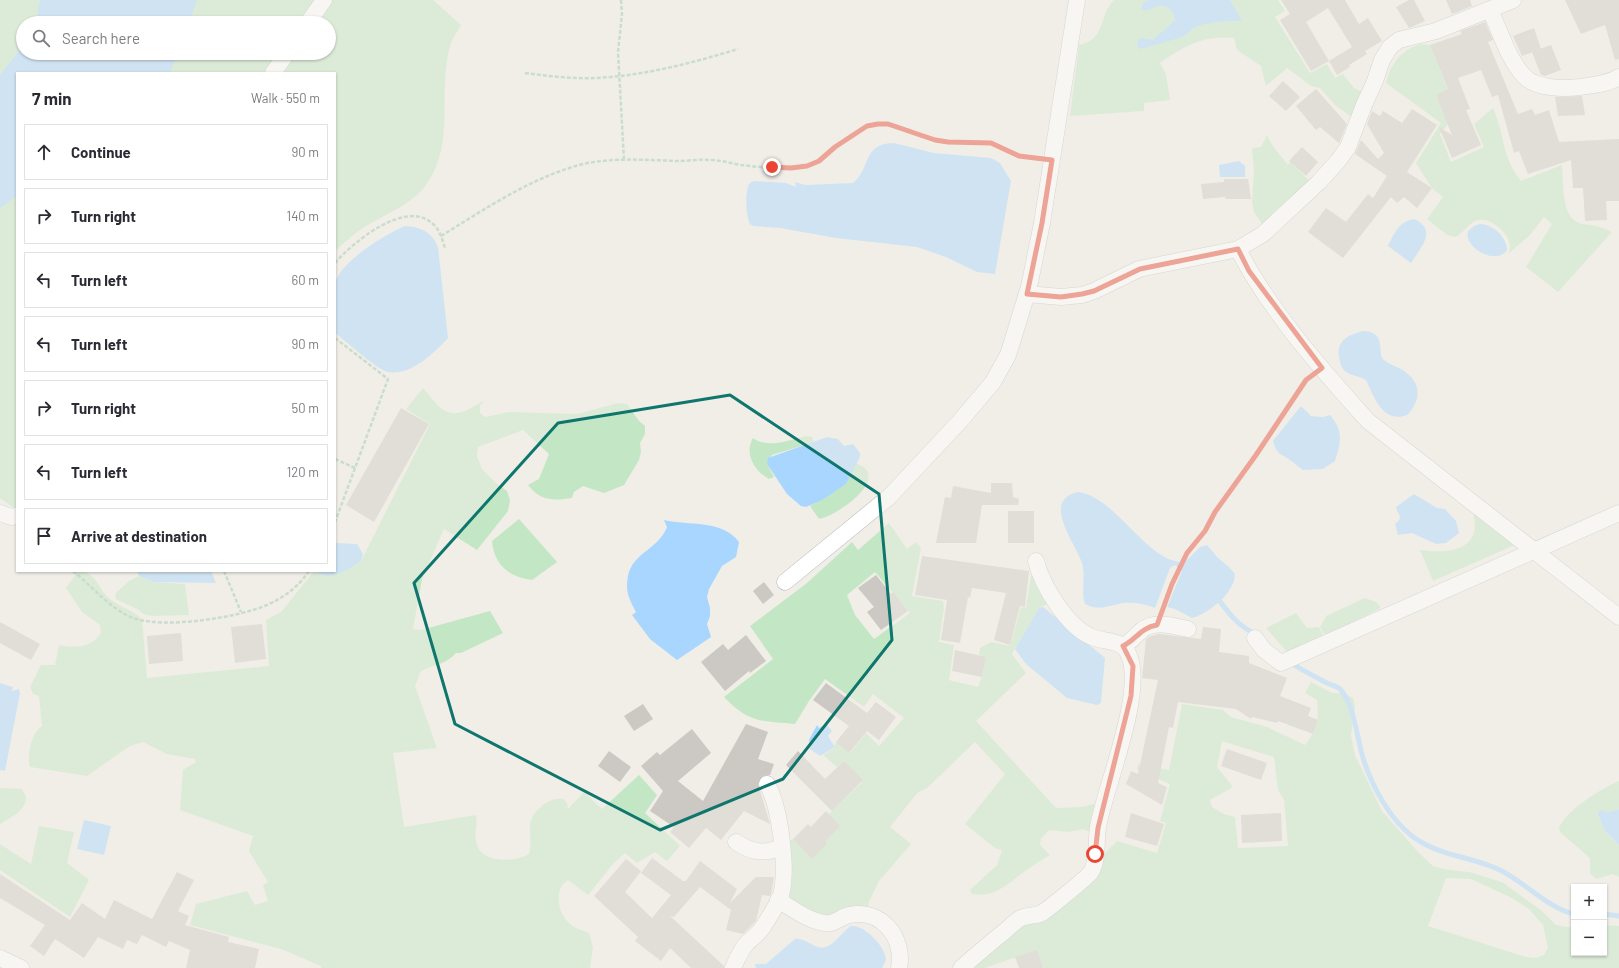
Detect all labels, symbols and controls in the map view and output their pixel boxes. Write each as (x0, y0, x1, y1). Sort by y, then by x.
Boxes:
search box (16, 16, 336, 60)
icon: search (30, 27, 52, 49)
text: Search here (62, 29, 140, 47)
text: 7 min (32, 88, 72, 108)
text: Walk · 550 m (251, 90, 320, 106)
icon: ahead (33, 141, 55, 163)
text: Continue (71, 143, 131, 161)
text: 90 m (292, 144, 319, 160)
route end (763, 158, 781, 176)
icon: right (33, 205, 55, 227)
text: Turn right (71, 207, 136, 225)
text: 140 m (287, 208, 319, 224)
icon: left (33, 269, 55, 291)
text: Turn left (71, 271, 127, 289)
text: 60 m (292, 272, 319, 288)
icon: left (33, 333, 55, 355)
text: Turn left (71, 335, 127, 353)
text: 90 m (292, 336, 319, 352)
icon: right (33, 397, 55, 419)
text: Turn right (71, 399, 136, 417)
text: 50 m (292, 400, 319, 416)
icon: left (33, 461, 55, 483)
text: Turn left (71, 463, 127, 481)
text: 120 m (287, 464, 319, 480)
icon: arrive (33, 525, 55, 547)
text: Arrive at destination (71, 527, 207, 545)
route start (1086, 845, 1104, 863)
map controls (1571, 884, 1607, 956)
button: + (1571, 884, 1607, 920)
button: − (1571, 920, 1607, 956)

